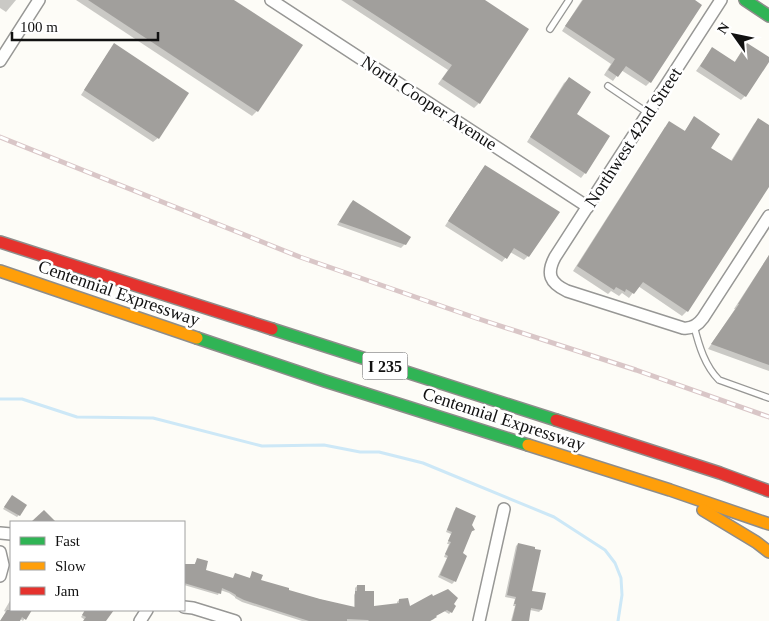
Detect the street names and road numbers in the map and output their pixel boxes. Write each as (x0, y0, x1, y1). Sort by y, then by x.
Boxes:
street label: North Cooper Avenue (357, 52, 501, 154)
street label: Northwest 42nd Street (581, 64, 685, 210)
street label: Centennial Expressway (36, 256, 202, 330)
road number: I 235 (362, 352, 408, 380)
street label: Centennial Expressway (420, 383, 588, 455)

